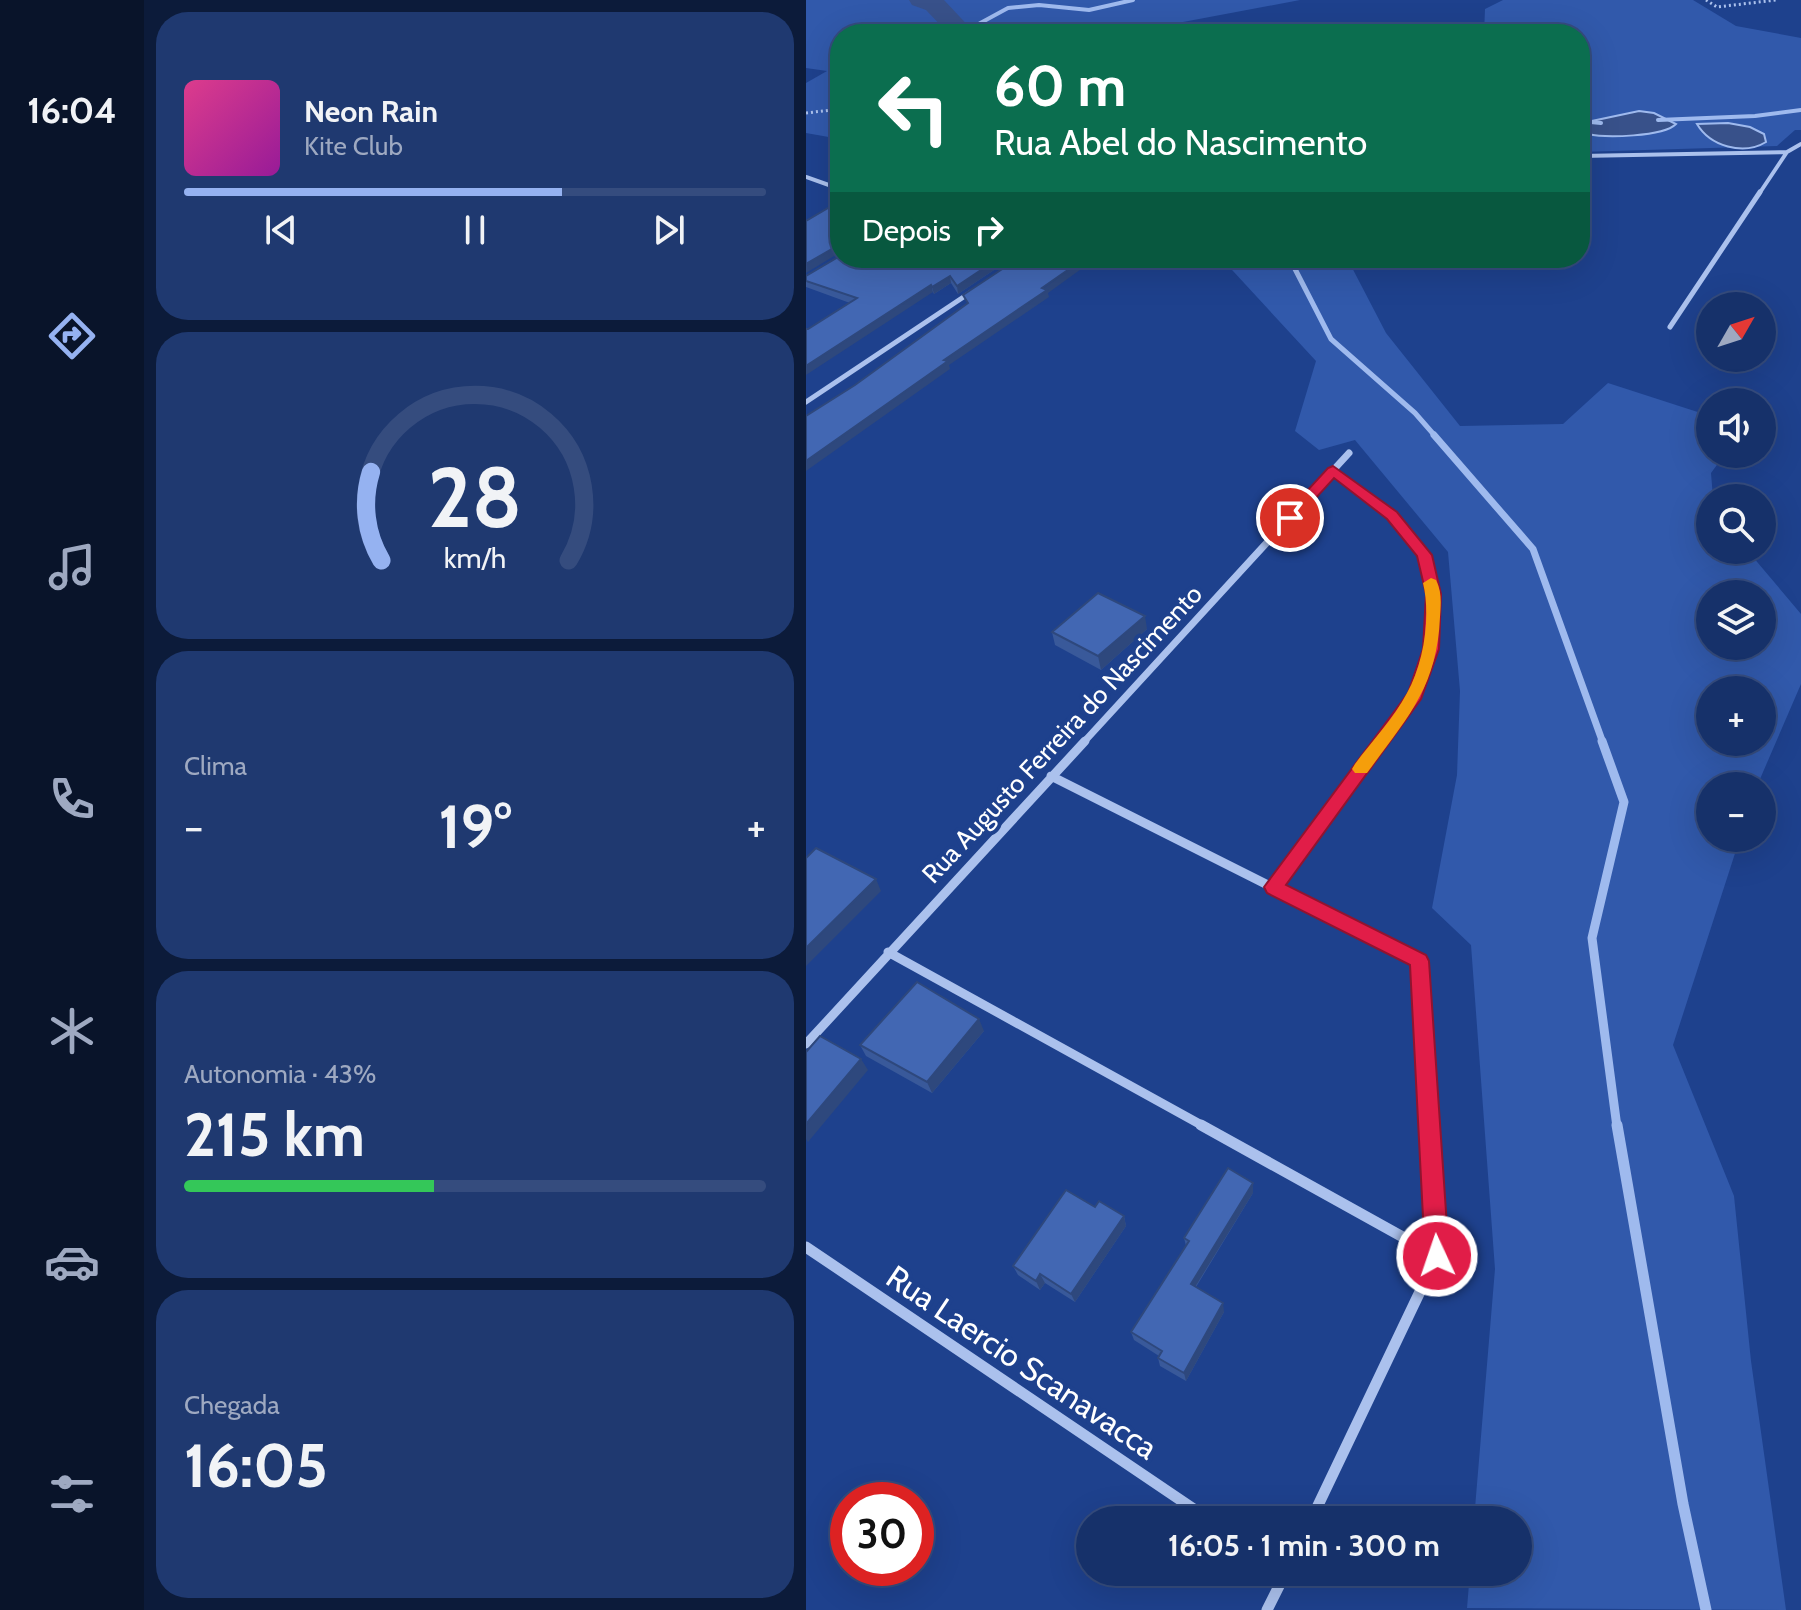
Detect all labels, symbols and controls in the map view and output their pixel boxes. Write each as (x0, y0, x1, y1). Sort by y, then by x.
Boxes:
text: 60 m (994, 52, 1126, 120)
icon: left (862, 56, 966, 160)
text: 16:04 (27, 88, 117, 132)
text: Neon Rain (304, 93, 438, 130)
text: Rua Abel do Nascimento (994, 120, 1367, 164)
text: Kite Club (304, 130, 403, 162)
icon: previous (259, 208, 303, 252)
icon: pause (453, 208, 497, 252)
icon: next (647, 208, 691, 252)
icon: right (967, 208, 1011, 252)
text: Depois (862, 212, 951, 249)
north arrow (1696, 292, 1776, 372)
map controls (1696, 292, 1776, 852)
icon: directions (44, 308, 100, 364)
button: sound (1696, 388, 1776, 468)
text: 28 (428, 447, 522, 548)
pin (1256, 484, 1324, 552)
button: search (1696, 484, 1776, 564)
icon: arrive (1268, 496, 1312, 540)
icon: music (44, 539, 100, 595)
text: km/h (444, 541, 506, 576)
street label: Rua Augusto Ferreira do Nascimento (915, 578, 1209, 890)
button: layers (1696, 580, 1776, 660)
button: + (1696, 676, 1776, 756)
text: Clima (184, 750, 247, 782)
icon: phone (44, 771, 100, 827)
button: − (1696, 772, 1776, 852)
text: 19° (438, 790, 512, 863)
text: − (184, 800, 203, 853)
text: + (747, 800, 766, 853)
icon: climate (44, 1003, 100, 1059)
text: Autonomia · 43% (184, 1058, 376, 1090)
text: 215 km (184, 1098, 365, 1171)
position arrow (1395, 1214, 1479, 1298)
icon: car (44, 1234, 100, 1290)
street label: Rua Laercio Scanavacca (879, 1257, 1165, 1467)
text: Chegada (184, 1389, 280, 1421)
text: 16:05 (184, 1429, 328, 1502)
icon: filters (44, 1466, 100, 1522)
speed limit sign: 30 (830, 1482, 934, 1586)
text: 16:05 · 1 min · 300 m (1168, 1527, 1440, 1564)

